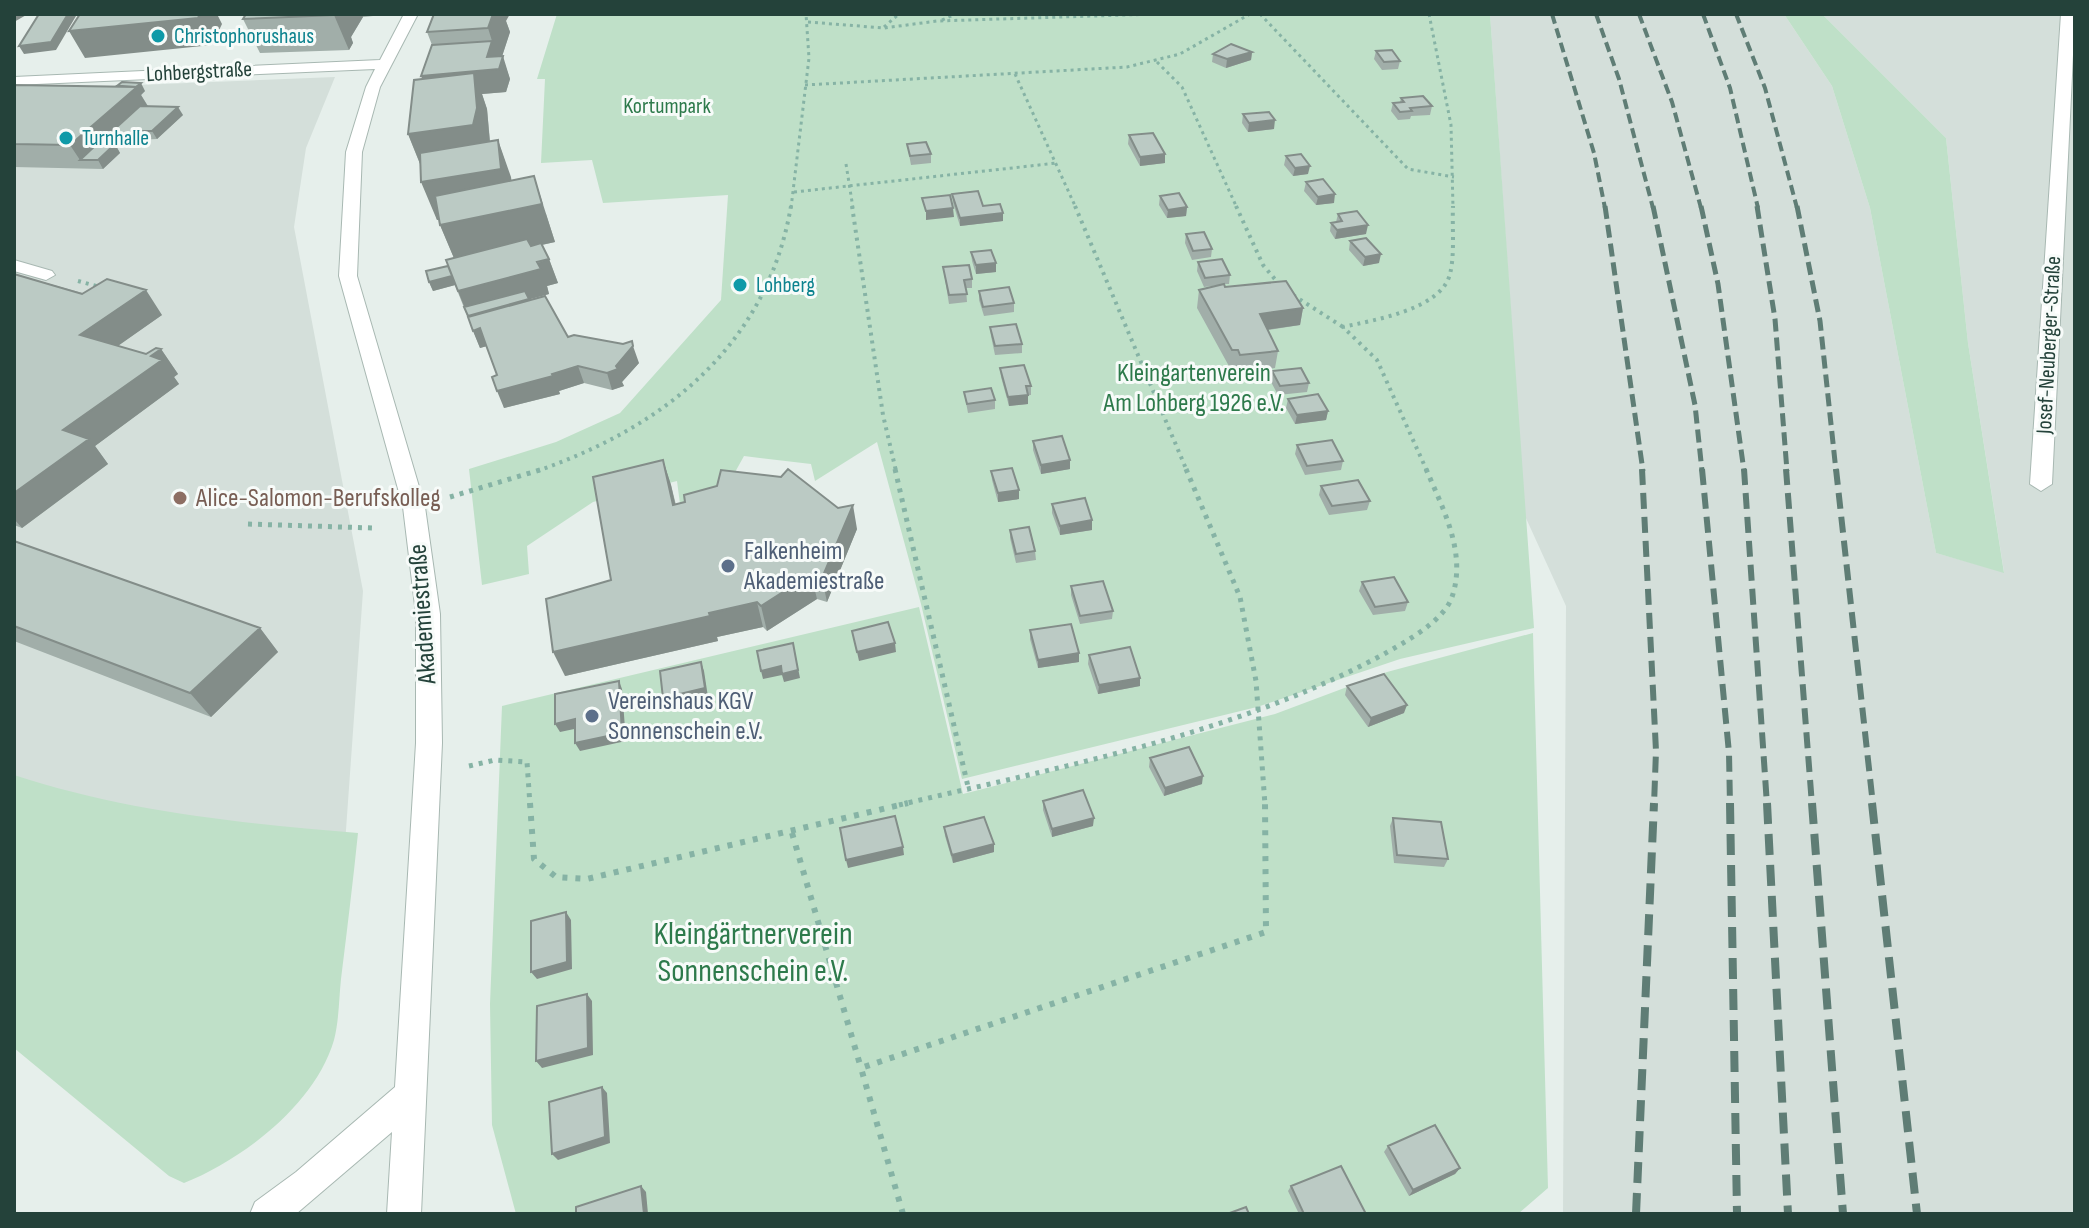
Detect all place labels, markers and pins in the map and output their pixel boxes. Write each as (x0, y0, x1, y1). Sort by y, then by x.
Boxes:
place label: Christophorushaus (174, 23, 314, 50)
marker: Christophorushaus (149, 27, 167, 45)
place label: Turnhalle (82, 125, 149, 152)
marker: Turnhalle (57, 129, 75, 147)
place label: Lohberg (756, 272, 815, 299)
marker: Lohberg (731, 276, 749, 294)
place label: Alice-Salomon-Berufskolleg (195, 483, 441, 514)
marker: Alice-Salomon-Berufskolleg (171, 489, 189, 507)
place label: Falkenheim Akademiestraße (743, 536, 884, 597)
marker: Falkenheim Akademiestraße (719, 557, 737, 575)
place label: Vereinshaus KGV Sonnenschein e.V. (608, 686, 763, 747)
marker: Vereinshaus KGV Sonnenschein e.V. (583, 707, 601, 725)

